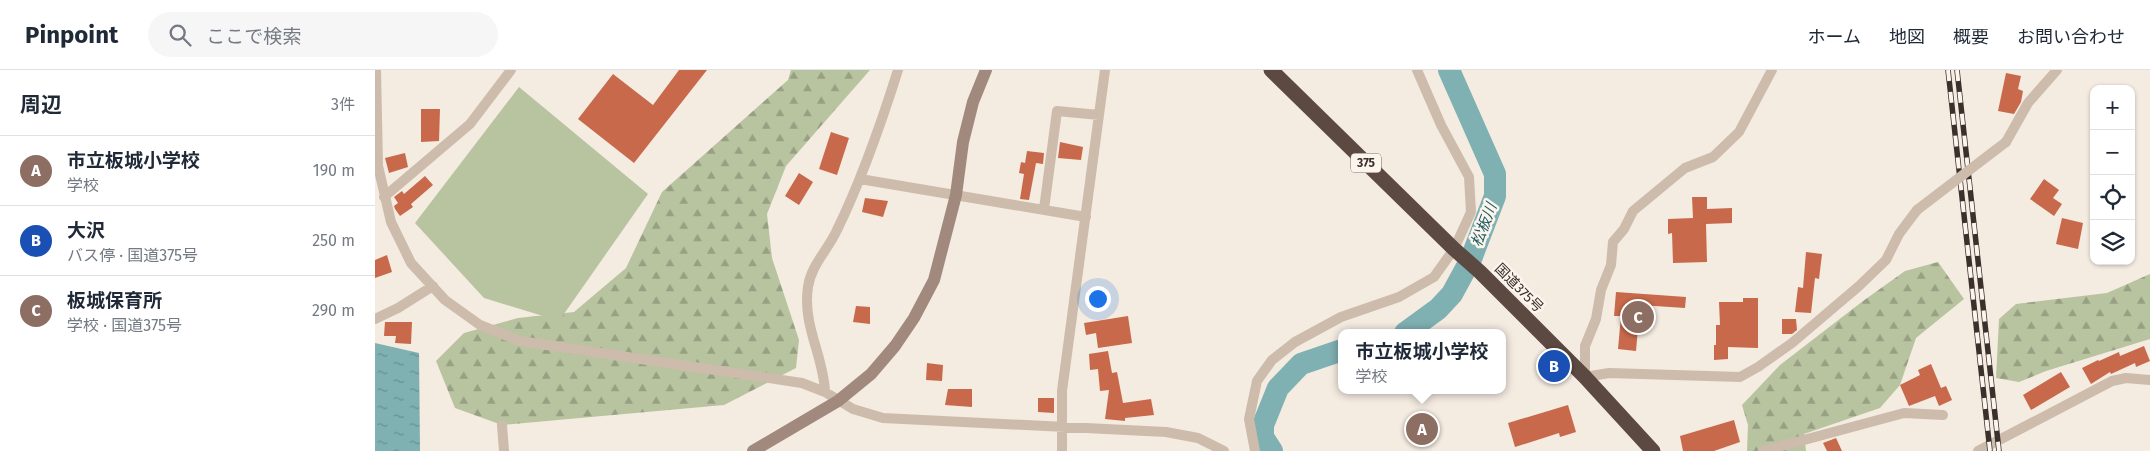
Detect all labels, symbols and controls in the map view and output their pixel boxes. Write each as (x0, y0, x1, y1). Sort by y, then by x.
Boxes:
search box (148, 12, 498, 57)
text: Pinpoint (25, 21, 118, 49)
icon: search (166, 21, 194, 49)
text: ここで検索 (206, 25, 301, 48)
text: ホーム (1808, 26, 1861, 48)
text: 地図 (1889, 26, 1925, 48)
text: 概要 (1953, 26, 1989, 48)
text: お問い合わせ (2017, 26, 2125, 48)
map controls (2090, 85, 2135, 265)
button: + (2090, 85, 2135, 130)
text: 周辺 (20, 92, 62, 118)
text: 3件 (331, 95, 355, 114)
button: − (2090, 130, 2135, 175)
text: 市立板城小学校 (67, 149, 200, 172)
road number: 375 (1351, 154, 1381, 172)
text: A (31, 161, 41, 180)
text: 190 m (313, 161, 355, 180)
button: locate (2090, 175, 2135, 220)
text: 学校 (67, 176, 99, 195)
water label: 松板川 (1468, 199, 1501, 249)
text: 大沢 (67, 219, 105, 242)
button: layers (2090, 220, 2135, 265)
text: B (31, 231, 41, 250)
text: 250 m (312, 231, 355, 250)
text: バス停 · 国道375号 (67, 246, 198, 265)
street label: 国道375号 (1491, 260, 1547, 316)
your location (1085, 286, 1111, 312)
text: 板城保育所 (67, 289, 162, 312)
pin: C (1622, 298, 1654, 336)
text: C (31, 301, 41, 320)
text: 290 m (312, 301, 355, 320)
text: 学校 · 国道375号 (67, 316, 182, 335)
popup (1338, 329, 1506, 394)
text: 市立板城小学校 (1355, 340, 1489, 363)
pin: B (1538, 347, 1570, 385)
text: 学校 (1355, 367, 1388, 386)
pin: A (1406, 410, 1438, 448)

